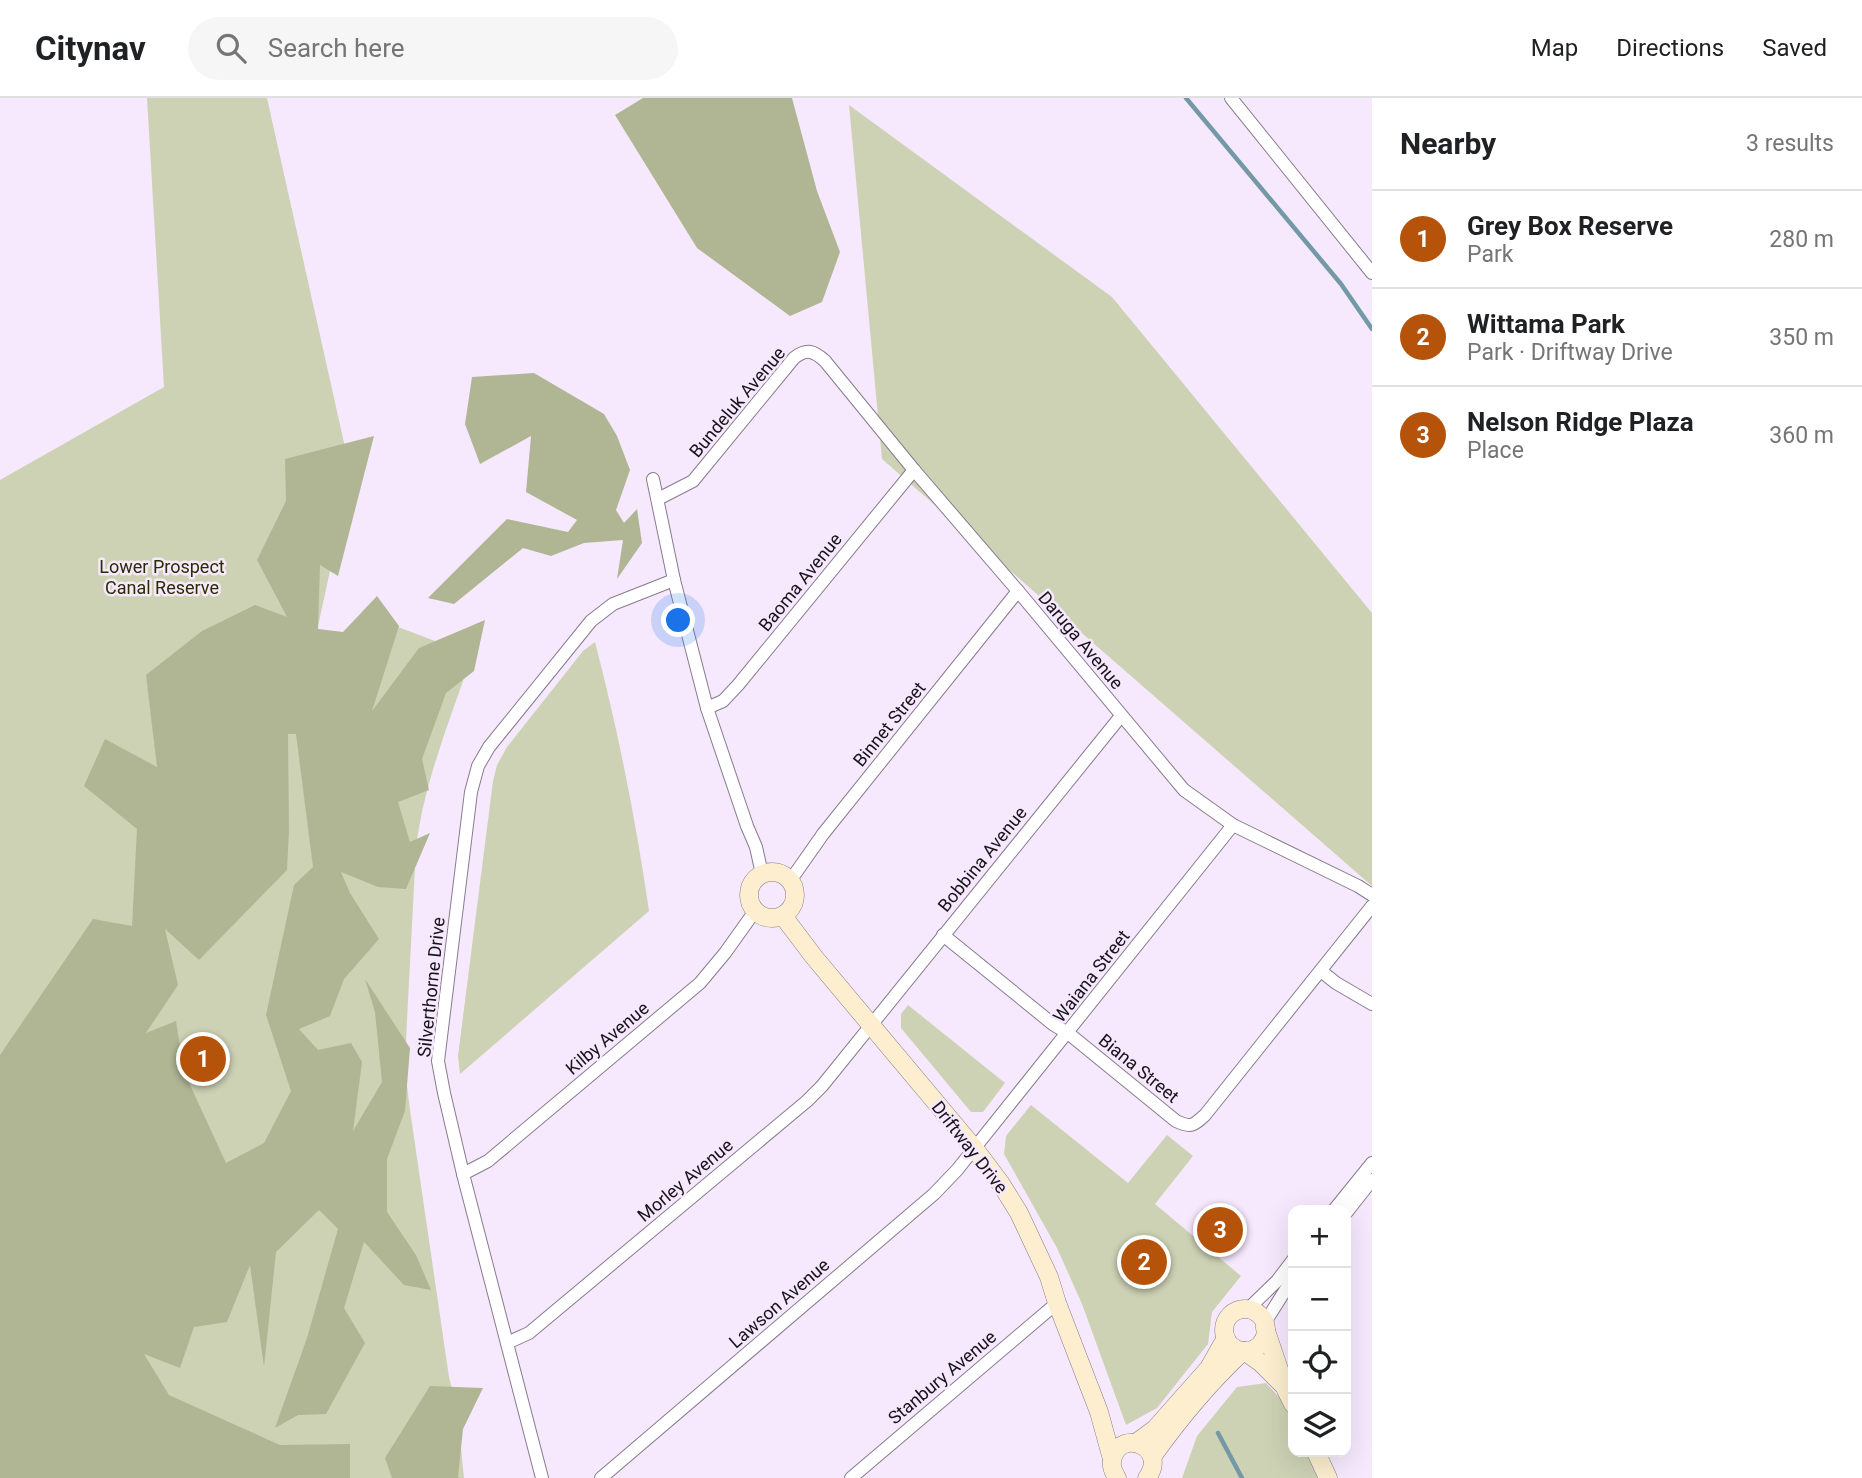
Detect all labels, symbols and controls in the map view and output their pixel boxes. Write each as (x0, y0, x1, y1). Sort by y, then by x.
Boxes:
search box (188, 17, 678, 80)
text: Citynav (35, 29, 146, 68)
icon: search (212, 29, 250, 67)
text: Search here (268, 33, 405, 63)
text: Map (1531, 34, 1578, 62)
text: Directions (1616, 34, 1724, 62)
text: Saved (1762, 34, 1827, 62)
text: Nearby (1400, 126, 1496, 161)
text: 3 results (1746, 130, 1834, 157)
text: Grey Box Reserve (1467, 211, 1673, 241)
text: 1 (1416, 226, 1430, 253)
text: 280 m (1769, 226, 1834, 253)
text: Park (1467, 241, 1513, 268)
text: Wittama Park (1467, 309, 1625, 339)
text: 2 (1416, 324, 1430, 351)
text: 350 m (1769, 324, 1834, 351)
text: Park · Driftway Drive (1467, 339, 1673, 366)
street label: Bundeluk Avenue (685, 343, 789, 461)
text: Nelson Ridge Plaza (1467, 407, 1694, 437)
text: 3 (1416, 422, 1430, 449)
text: 360 m (1769, 422, 1834, 449)
text: Place (1467, 437, 1524, 464)
street label: Baoma Avenue (754, 529, 846, 635)
park label: Lower Prospect Canal Reserve (99, 556, 225, 598)
street label: Daruga Avenue (1034, 587, 1128, 693)
your location (661, 603, 695, 637)
street label: Binnet Street (848, 677, 930, 771)
street label: Bobbina Avenue (933, 802, 1031, 916)
street label: Silverthorne Drive (413, 916, 449, 1058)
street label: Waiana Street (1048, 926, 1134, 1026)
street label: Kilby Avenue (561, 997, 653, 1079)
street label: Biana Street (1095, 1029, 1183, 1107)
pin: 1 (180, 1033, 226, 1085)
street label: Driftway Drive (928, 1097, 1012, 1197)
street label: Morley Avenue (633, 1134, 737, 1226)
pin: 3 (1197, 1204, 1243, 1256)
map controls (1288, 1205, 1351, 1457)
button: + (1288, 1205, 1351, 1268)
pin: 2 (1121, 1236, 1167, 1288)
street label: Lawson Avenue (725, 1254, 833, 1352)
button: − (1288, 1268, 1351, 1331)
street label: Stanbury Avenue (884, 1326, 1000, 1428)
button: locate (1288, 1331, 1351, 1394)
button: layers (1288, 1394, 1351, 1457)

